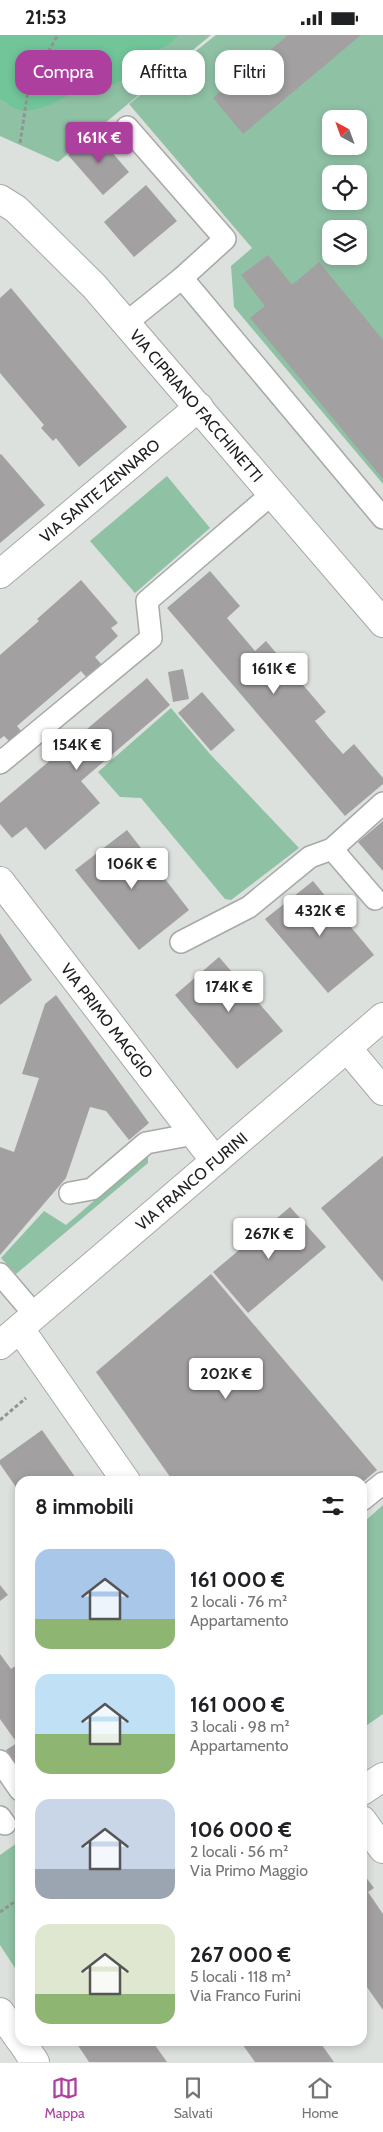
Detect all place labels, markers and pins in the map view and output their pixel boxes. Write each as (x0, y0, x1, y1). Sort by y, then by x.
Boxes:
pin: 161K € (58, 121, 140, 164)
pin: 161K € (233, 653, 315, 695)
pin: 154K € (36, 729, 118, 771)
pin: 106K € (91, 847, 173, 890)
pin: 432K € (279, 895, 361, 937)
pin: 174K € (188, 971, 270, 1013)
pin: 267K € (228, 1217, 310, 1260)
pin: 202K € (185, 1357, 267, 1400)

